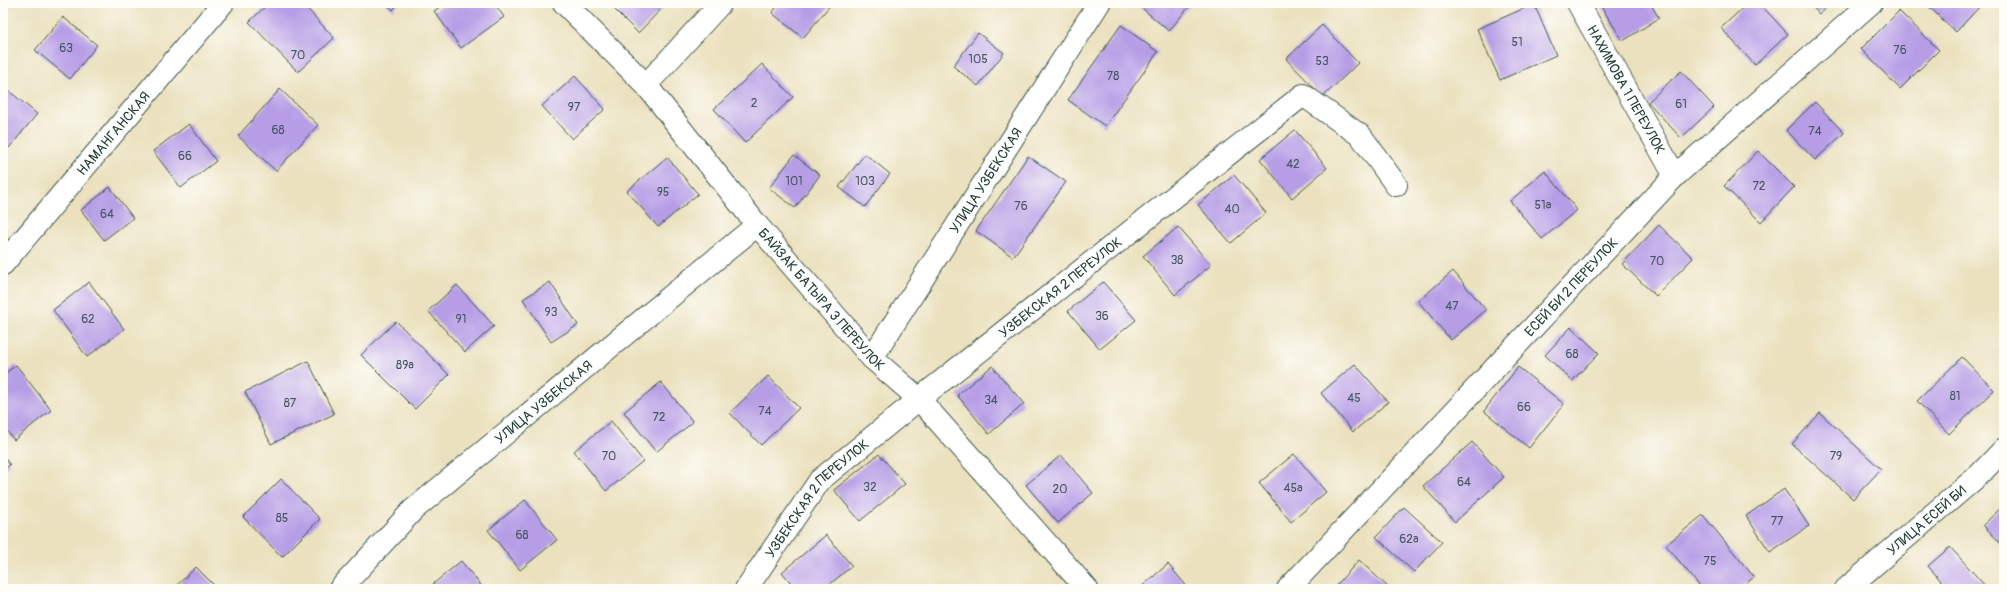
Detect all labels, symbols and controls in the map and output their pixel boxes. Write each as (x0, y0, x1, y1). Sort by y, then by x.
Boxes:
street label: НАХИМОВА 1 ПЕРЕУЛОК (1583, 22, 1669, 157)
house number: 51 (1511, 35, 1523, 50)
house number: 63 (59, 41, 73, 56)
house number: 76 (1893, 43, 1907, 58)
house number: 70 (291, 48, 305, 63)
house number: 105 (968, 52, 988, 67)
house number: 53 (1315, 54, 1329, 69)
house number: 78 (1107, 69, 1119, 84)
street label: НАМАНГАНСКАЯ (73, 88, 153, 179)
house number: 2 (751, 96, 758, 111)
house number: 61 (1675, 97, 1687, 112)
house number: 97 (568, 100, 581, 115)
house number: 68 (271, 123, 285, 138)
street label: УЛИЦА УЗБЕКСКАЯ (946, 124, 1026, 236)
house number: 74 (1808, 124, 1822, 139)
house number: 66 (178, 149, 192, 164)
house number: 42 (1286, 157, 1300, 172)
house number: 101 (785, 174, 803, 189)
house number: 103 (855, 174, 875, 189)
house number: 72 (1752, 179, 1766, 194)
house number: 95 (657, 185, 669, 200)
house number: 51а (1535, 198, 1552, 213)
house number: 76 (1014, 199, 1028, 214)
house number: 40 (1224, 202, 1240, 217)
house number: 64 (100, 207, 114, 222)
street label: БАЙЗАК БАТЫРА 3 ПЕРЕУЛОК (755, 224, 888, 374)
street label: УЗБЕКСКАЯ 2 ПЕРЕУЛОК (995, 233, 1125, 341)
street label: ЕСЕЙ БИ 2 ПЕРЕУЛОК (1521, 234, 1621, 340)
house number: 38 (1171, 253, 1183, 268)
house number: 70 (1650, 254, 1664, 269)
house number: 47 (1445, 299, 1459, 314)
house number: 93 (545, 305, 558, 320)
house number: 36 (1095, 309, 1109, 324)
house number: 62 (81, 312, 95, 327)
house number: 91 (456, 312, 466, 327)
house number: 68 (1565, 347, 1579, 362)
street label: УЛИЦА УЗБЕКСКАЯ (491, 357, 596, 447)
house number: 89а (396, 358, 414, 373)
house number: 81 (1950, 389, 1960, 404)
house number: 45 (1347, 391, 1361, 406)
house number: 34 (984, 393, 998, 408)
house number: 87 (284, 396, 297, 411)
house number: 66 (1517, 400, 1531, 415)
house number: 74 (758, 404, 772, 419)
house number: 72 (652, 410, 666, 425)
street label: УЗБЕКСКАЯ 2 ПЕРЕУЛОК (761, 435, 872, 561)
house number: 70 (602, 449, 616, 464)
house number: 79 (1830, 449, 1842, 464)
house number: 64 (1457, 475, 1471, 490)
house number: 32 (863, 480, 877, 495)
house number: 45а (1283, 481, 1303, 496)
street label: УЛИЦА ЕСЕЙ БИ (1883, 481, 1970, 559)
house number: 20 (1053, 482, 1067, 497)
house number: 85 (276, 511, 288, 526)
house number: 77 (1771, 514, 1784, 529)
house number: 68 (515, 528, 529, 543)
house number: 62а (1399, 532, 1419, 547)
house number: 75 (1704, 554, 1716, 569)

